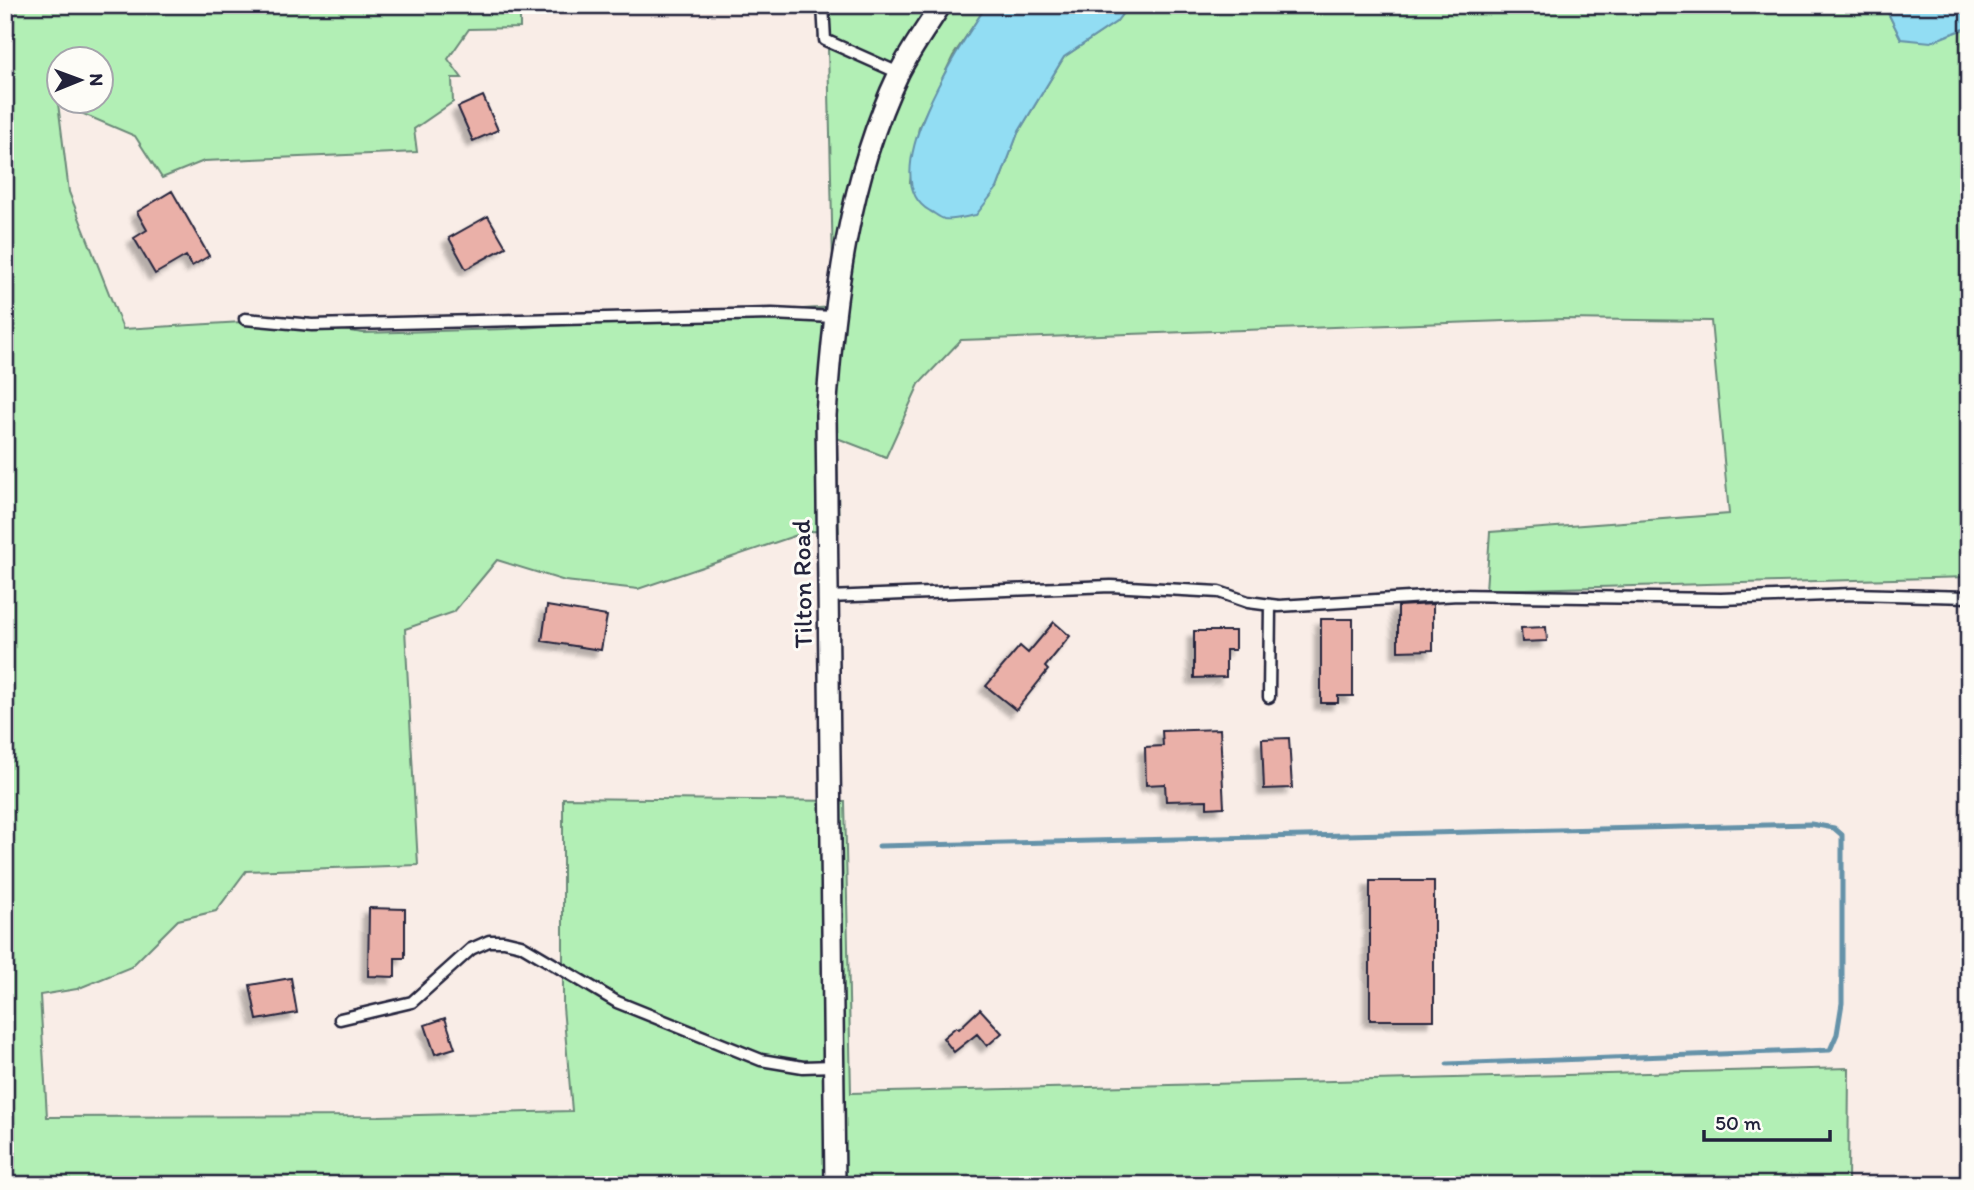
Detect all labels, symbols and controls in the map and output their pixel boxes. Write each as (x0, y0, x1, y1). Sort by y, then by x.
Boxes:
north arrow (46, 46, 116, 116)
text: N (85, 73, 108, 86)
street label: Tilton Road (785, 519, 819, 649)
scale bar (1704, 1099, 1830, 1143)
text: 50 m (1715, 1110, 1762, 1135)

